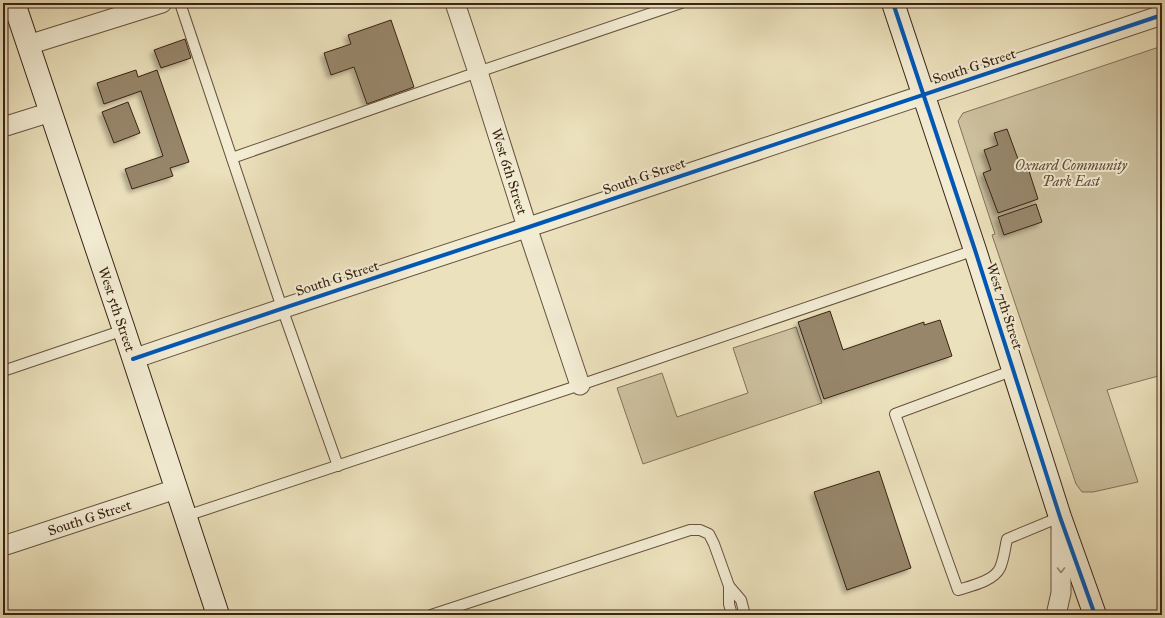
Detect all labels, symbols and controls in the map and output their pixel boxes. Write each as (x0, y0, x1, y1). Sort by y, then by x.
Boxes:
street label: South G Street (930, 45, 1018, 88)
street label: West 6th Street (487, 126, 531, 217)
street label: South G Street (601, 154, 688, 199)
park label: Oxnard Community Park East (1015, 157, 1128, 190)
street label: South G Street (293, 257, 381, 300)
street label: West 7th Street (983, 261, 1026, 351)
street label: West 5th Street (94, 265, 139, 354)
street label: South G Street (46, 496, 133, 540)
one-way arrow (1057, 567, 1065, 573)

